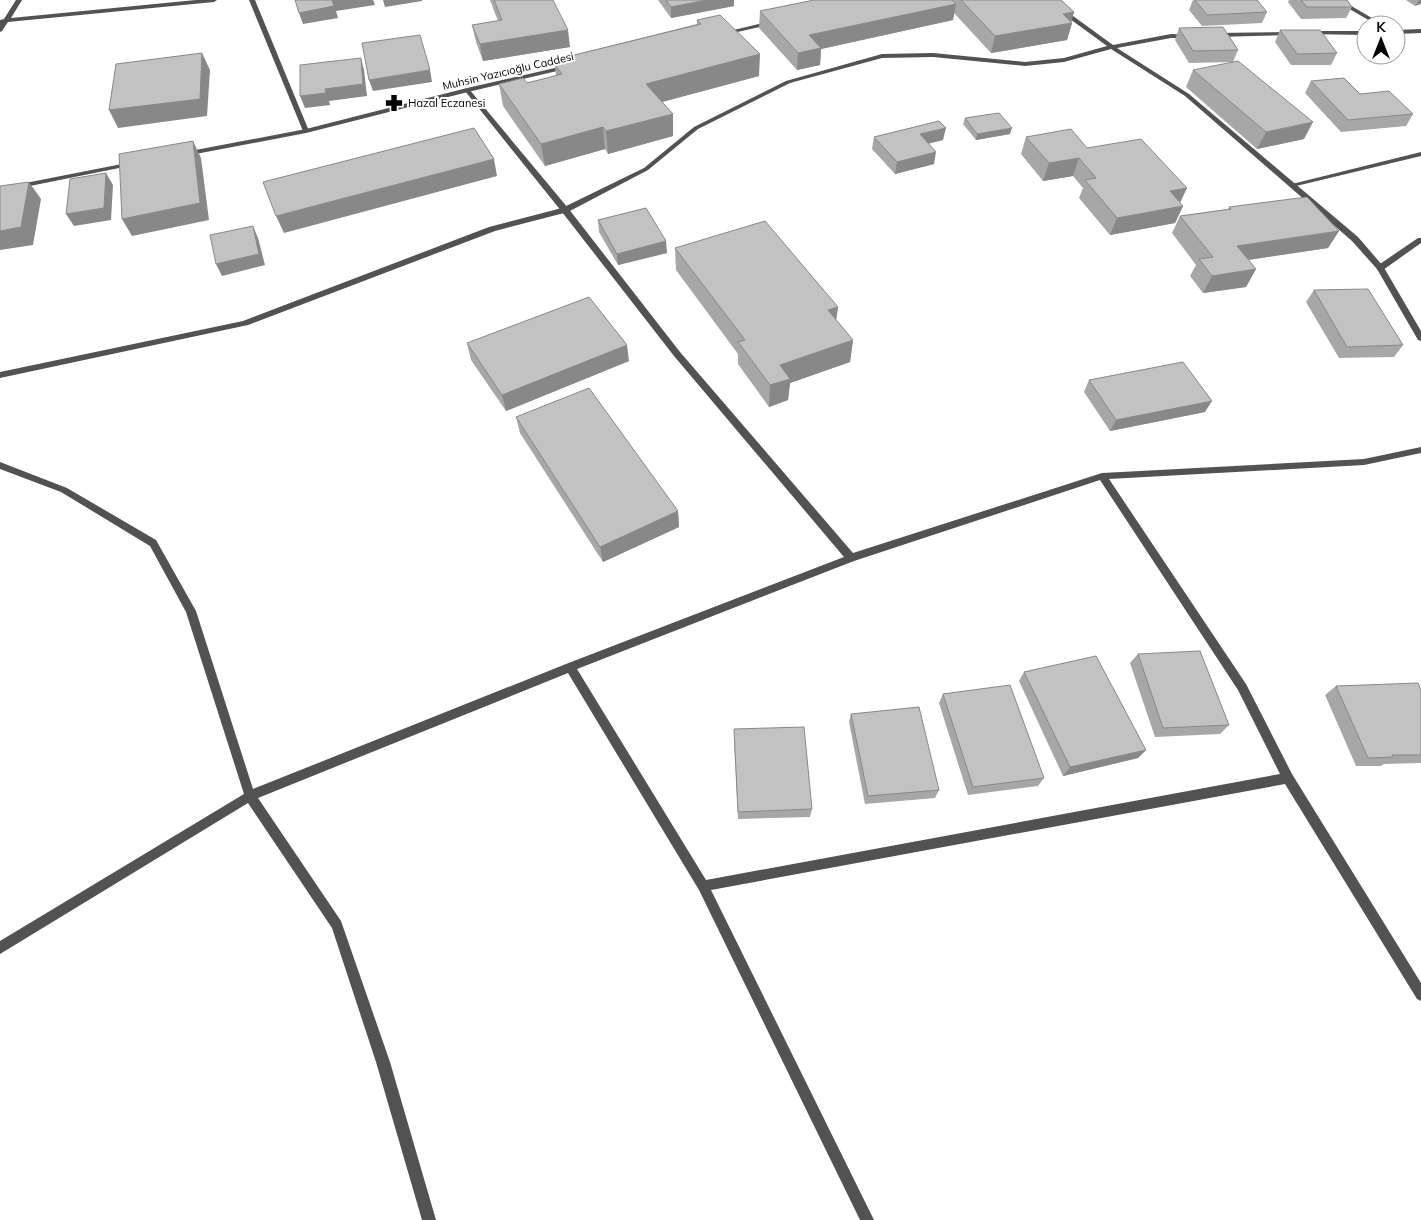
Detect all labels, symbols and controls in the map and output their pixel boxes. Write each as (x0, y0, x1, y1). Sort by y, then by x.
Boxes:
north arrow (1356, 15, 1406, 65)
text: K (1376, 18, 1386, 36)
street label: Muhsin Yazıcıoğlu Caddesi (441, 49, 575, 93)
pharmacy icon: Hazal Eczanesi (384, 93, 404, 113)
place label: Hazal Eczanesi (408, 96, 485, 110)

